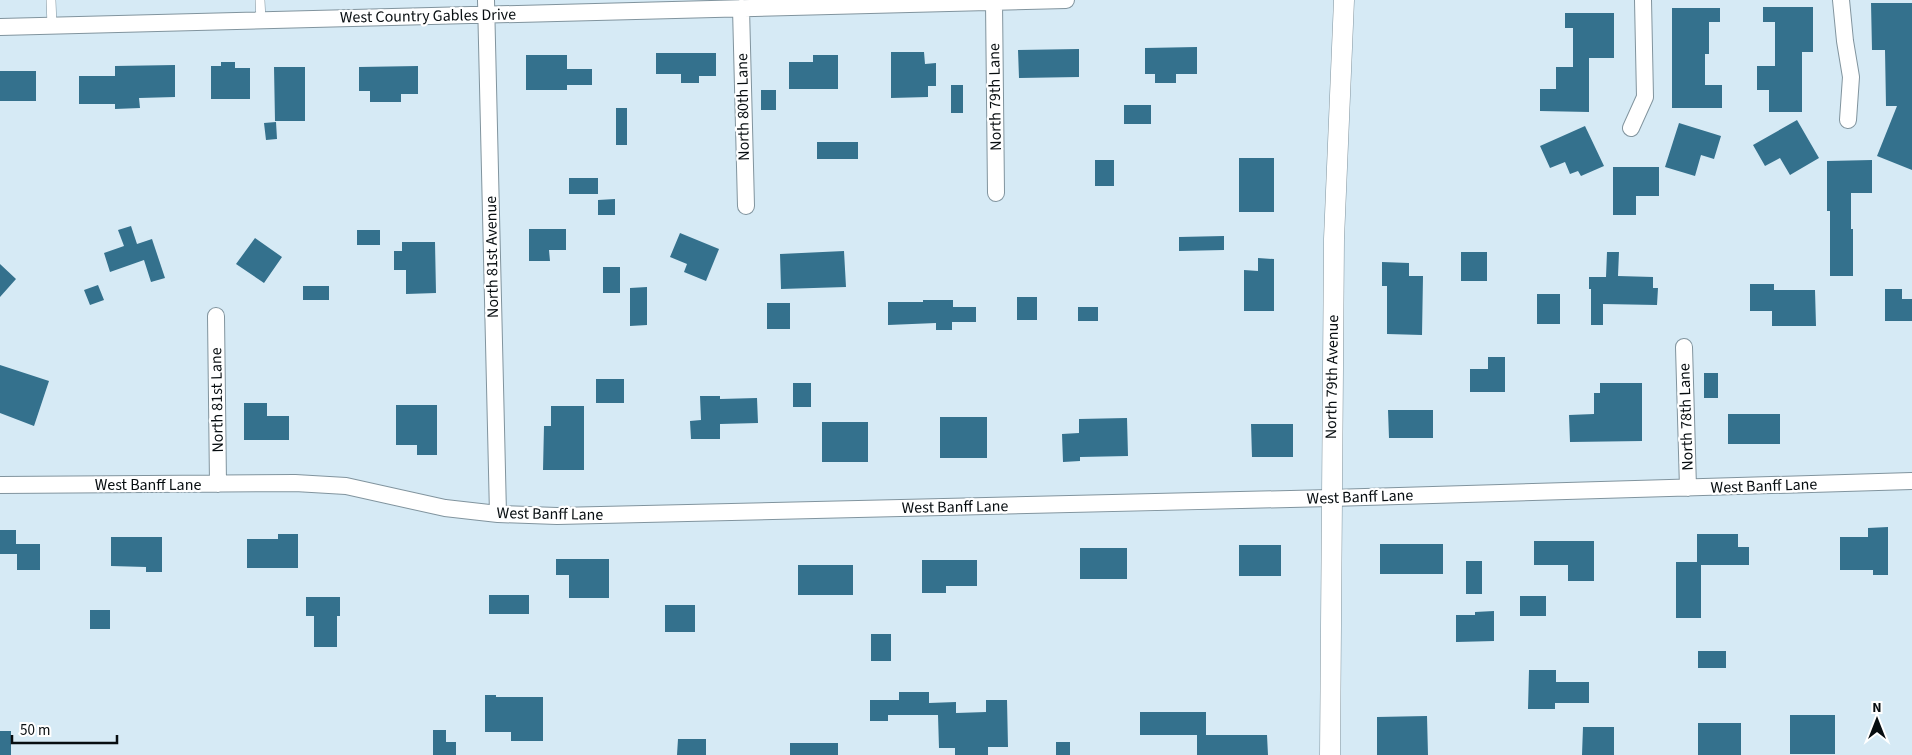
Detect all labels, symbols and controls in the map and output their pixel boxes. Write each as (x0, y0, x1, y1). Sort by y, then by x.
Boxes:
street label: West Country Gables Drive (340, 3, 516, 29)
street label: North 79th Lane (983, 43, 1007, 151)
street label: North 80th Lane (731, 53, 755, 161)
street label: North 81st Avenue (480, 196, 504, 318)
street label: North 79th Avenue (1320, 315, 1344, 439)
street label: North 81st Lane (205, 347, 229, 453)
street label: North 78th Lane (1673, 363, 1699, 471)
street label: West Banff Lane (1710, 473, 1818, 499)
street label: West Banff Lane (95, 474, 201, 496)
street label: West Banff Lane (1306, 484, 1414, 510)
street label: West Banff Lane (901, 495, 1009, 519)
street label: West Banff Lane (496, 502, 604, 526)
north arrow (1852, 695, 1902, 745)
text: N (1872, 698, 1882, 718)
scale bar (12, 712, 118, 744)
text: 50 m (20, 720, 50, 741)

